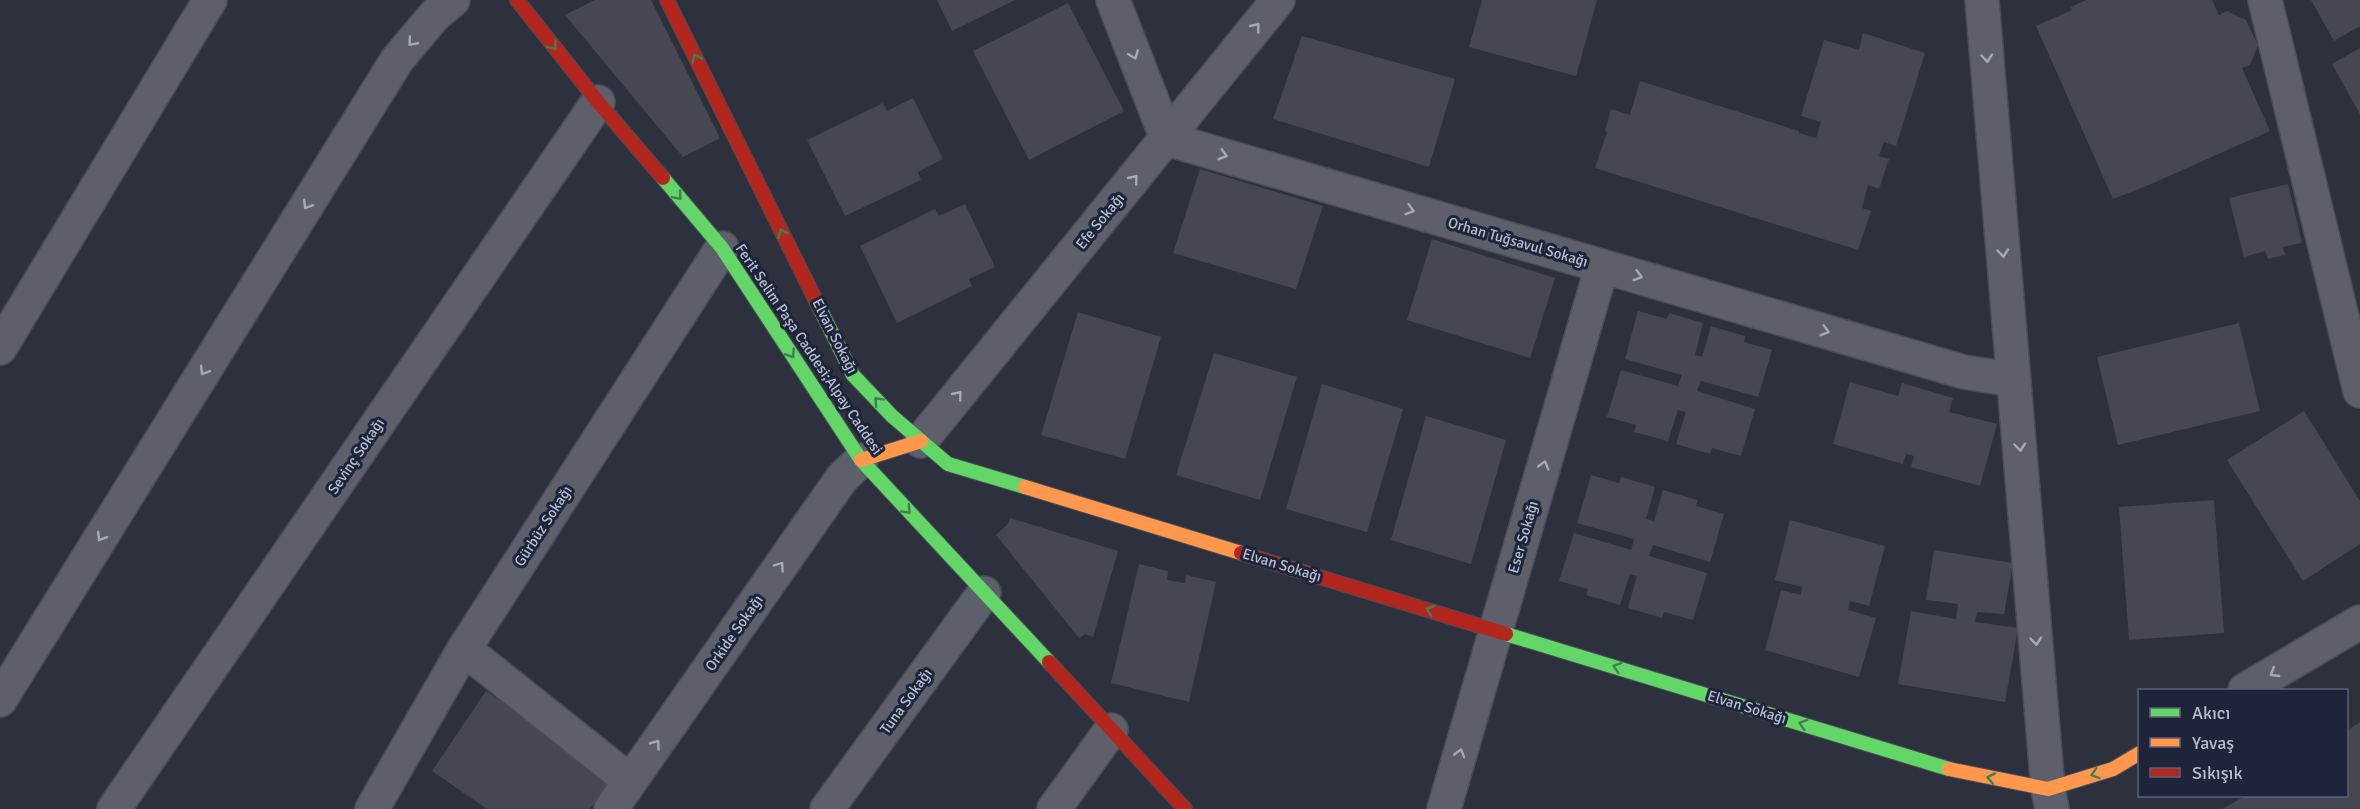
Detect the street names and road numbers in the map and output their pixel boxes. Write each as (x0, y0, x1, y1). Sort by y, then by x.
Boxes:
street label: Efe Sokağı (1072, 189, 1128, 253)
street label: Orhan Tuğsavul Sokağı (1446, 213, 1590, 271)
street label: Ferit Selim Paşa Caddesi;Alpay Caddesi (732, 240, 886, 458)
street label: Elvan Sokağı (808, 295, 862, 377)
street label: Sevinç Sokağı (324, 414, 388, 498)
street label: Gürbüz Sokağı (510, 482, 576, 570)
street label: Eser Sokağı (1504, 499, 1542, 575)
street label: Elvan Sokağı (1240, 544, 1324, 586)
street label: Orkide Sokağı (701, 591, 767, 675)
street label: Tuna Sokağı (876, 665, 936, 737)
street label: Elvan Sokağı (1705, 686, 1789, 728)

